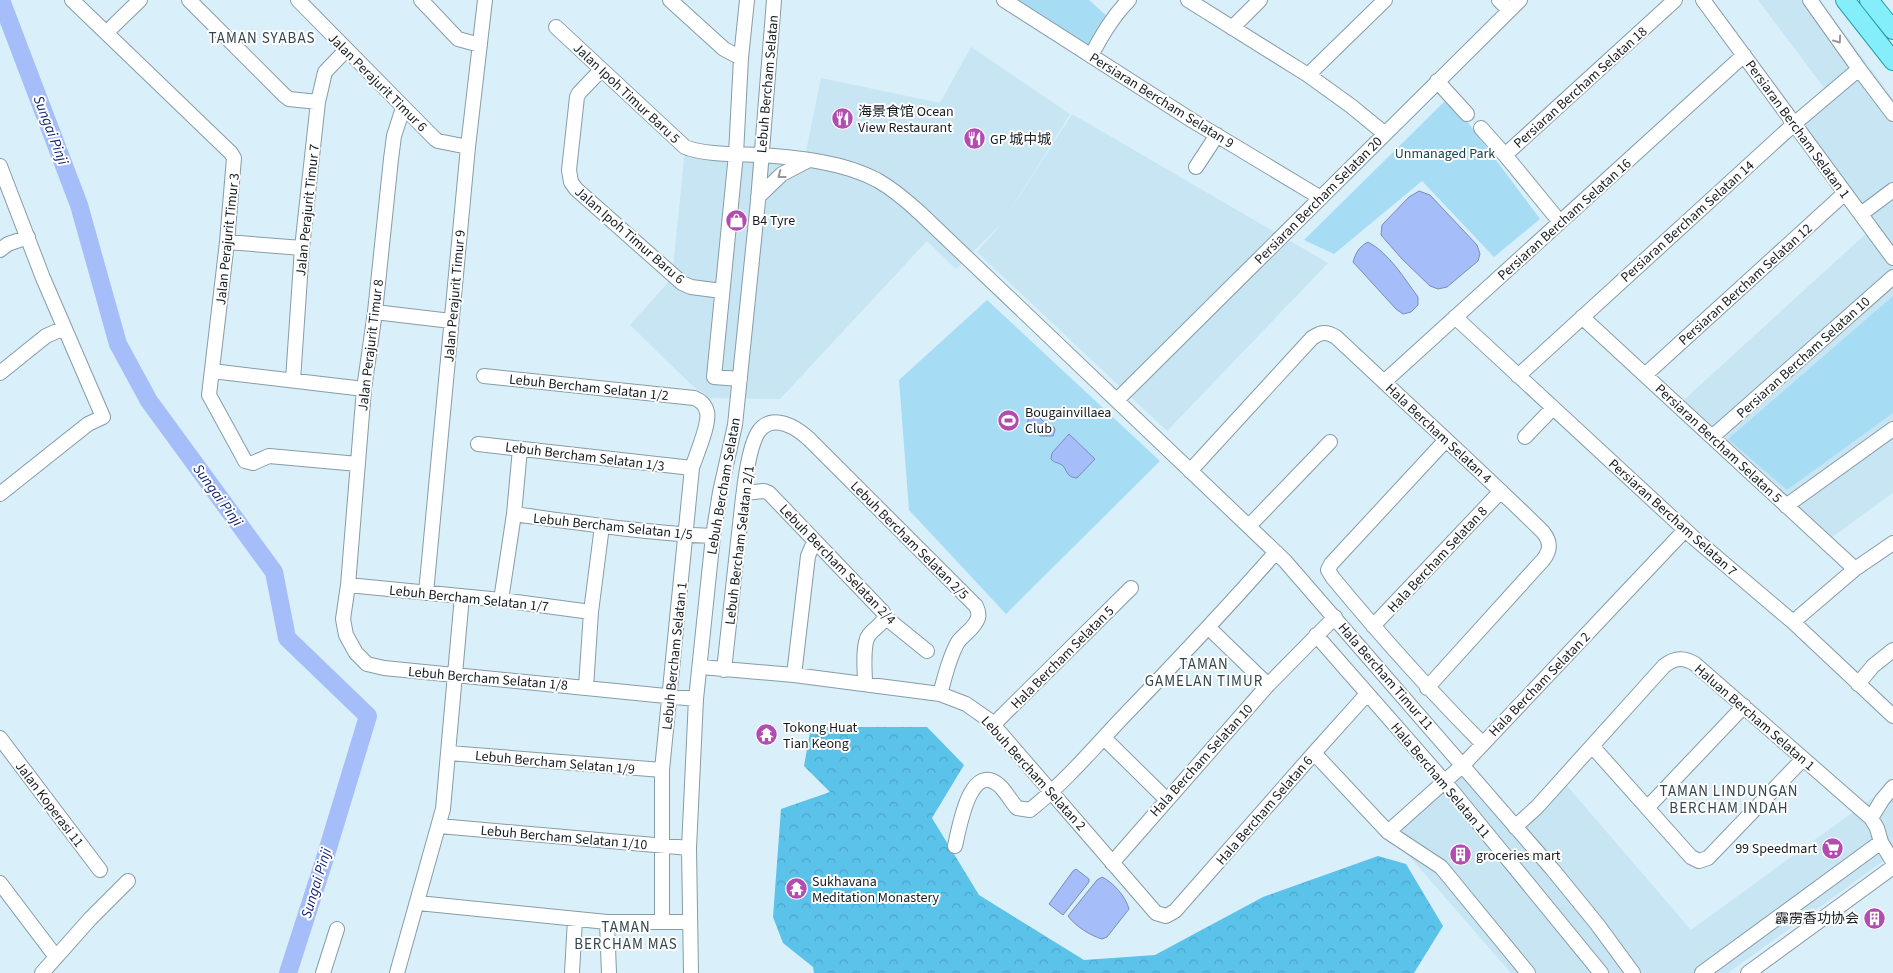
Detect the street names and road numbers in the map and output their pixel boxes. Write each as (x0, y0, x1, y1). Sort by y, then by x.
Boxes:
street label: Lebuh Bercham Selatan (752, 14, 784, 154)
street label: Persiaran Bercham Selatan 18 (1509, 22, 1652, 153)
street label: Jalan Perajurit Timur 6 (323, 29, 431, 137)
street label: Jalan Ipoh Timur Baru 5 (568, 39, 684, 149)
street label: Persiaran Bercham Selatan 9 (1085, 48, 1238, 154)
street label: Persiaran Bercham Selatan 1 (1740, 56, 1854, 203)
street label: Persiaran Bercham Selatan 20 (1250, 132, 1387, 269)
street label: Jalan Perajurit Timur 7 (291, 143, 325, 277)
street label: Persiaran Bercham Selatan 16 (1493, 154, 1636, 285)
street label: Persiaran Bercham Selatan 14 (1616, 156, 1759, 287)
street label: Jalan Perajurit Timur 3 (211, 172, 245, 306)
street label: Jalan Ipoh Timur Baru 6 (570, 182, 689, 289)
street label: Persiaran Bercham Selatan 12 (1674, 219, 1817, 350)
street label: Jalan Perajurit Timur 9 (439, 229, 471, 363)
street label: Jalan Perajurit Timur 8 (353, 278, 389, 412)
street label: Persiaran Bercham Selatan 10 (1732, 292, 1875, 423)
street label: Lebuh Bercham Selatan 1/2 (508, 370, 670, 406)
street label: Hala Bercham Selatan 4 (1381, 379, 1496, 488)
street label: Persiaran Bercham Selatan 5 (1650, 380, 1786, 508)
street label: Lebuh Bercham Selatan (702, 416, 746, 556)
street label: Lebuh Bercham Selatan 1/3 (504, 437, 666, 477)
street label: Persiaran Bercham Selatan 7 (1604, 454, 1741, 581)
street label: Lebuh Bercham Selatan 2/1 (720, 464, 760, 626)
street label: Lebuh Bercham Selatan 2/5 (846, 477, 973, 604)
street label: Lebuh Bercham Selatan 2/4 (774, 500, 900, 629)
street label: Hala Bercham Selatan 8 (1383, 502, 1492, 617)
street label: Lebuh Bercham Selatan 1/5 (532, 509, 694, 545)
street label: Lebuh Bercham Selatan 1/7 (388, 581, 550, 617)
street label: Lebuh Bercham Selatan 1 (657, 581, 693, 731)
street label: Hala Bercham Selatan 5 (1007, 602, 1119, 714)
street label: Hala Bercham Timur 11 (1333, 619, 1438, 735)
street label: Hala Bercham Selatan 2 (1484, 628, 1595, 742)
street label: Haluan Bercham Selatan 1 (1690, 660, 1819, 776)
street label: Lebuh Bercham Selatan 1/8 (407, 662, 569, 696)
street label: Hala Bercham Selatan 10 (1146, 700, 1258, 821)
street label: Lebuh Bercham Selatan 2 (976, 712, 1090, 836)
street label: Hala Bercham Selatan 11 (1386, 718, 1495, 843)
street label: Lebuh Bercham Selatan 1/9 (474, 746, 636, 780)
street label: Hala Bercham Selatan 6 (1212, 752, 1318, 870)
street label: Jalan Koperasi 11 (10, 758, 88, 852)
street label: Lebuh Bercham Selatan 1/10 (480, 821, 648, 855)

